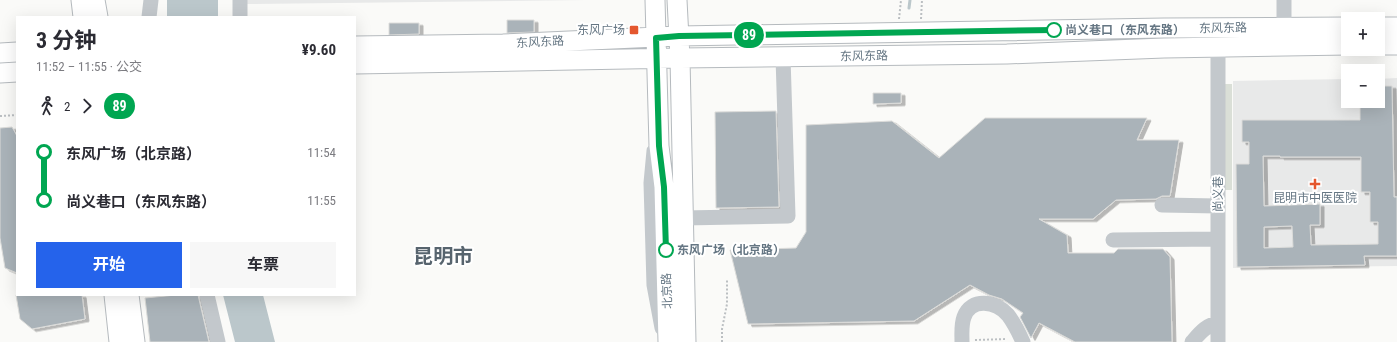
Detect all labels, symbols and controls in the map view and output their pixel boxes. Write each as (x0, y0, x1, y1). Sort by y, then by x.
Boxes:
map controls (1341, 12, 1385, 108)
button: + (1341, 12, 1385, 56)
street label: 东风东路 (1199, 21, 1247, 35)
line badge: 89 (731, 22, 767, 48)
marker: 尚义巷口（东风东路） (1046, 22, 1062, 38)
place label: 东风广场 (577, 23, 625, 37)
place label: 尚义巷口（东风东路） (1065, 23, 1185, 37)
marker: 东风广场 (628, 24, 640, 36)
text: 89 (742, 27, 756, 43)
text: 3 分钟 (36, 28, 96, 53)
street label: 东风东路 (516, 34, 564, 50)
text: ¥9.60 (302, 41, 336, 59)
street label: 东风东路 (840, 49, 888, 63)
text: 11:52 – 11:55 · 公交 (36, 59, 142, 74)
button: − (1341, 64, 1385, 108)
icon: walk (36, 95, 58, 117)
icon: forward (76, 95, 98, 117)
text: 89 (112, 98, 127, 114)
text: 2 (64, 99, 70, 114)
text: 东风广场（北京路） (66, 145, 201, 163)
text: 11:54 (307, 145, 336, 160)
street label: 尚义巷 (1211, 176, 1225, 212)
marker: 昆明市中医医院 (1309, 178, 1321, 190)
place label: 昆明市中医医院 (1273, 191, 1357, 205)
text: 尚义巷口（东风东路） (66, 193, 216, 211)
text: 11:55 (307, 193, 336, 208)
button: 开始 (36, 242, 182, 288)
button: 车票 (190, 242, 336, 288)
marker: 东风广场（北京路） (658, 242, 674, 258)
place label: 东风广场（北京路） (677, 243, 785, 257)
district label: 昆明市 (413, 244, 473, 268)
street label: 北京路 (659, 273, 675, 309)

